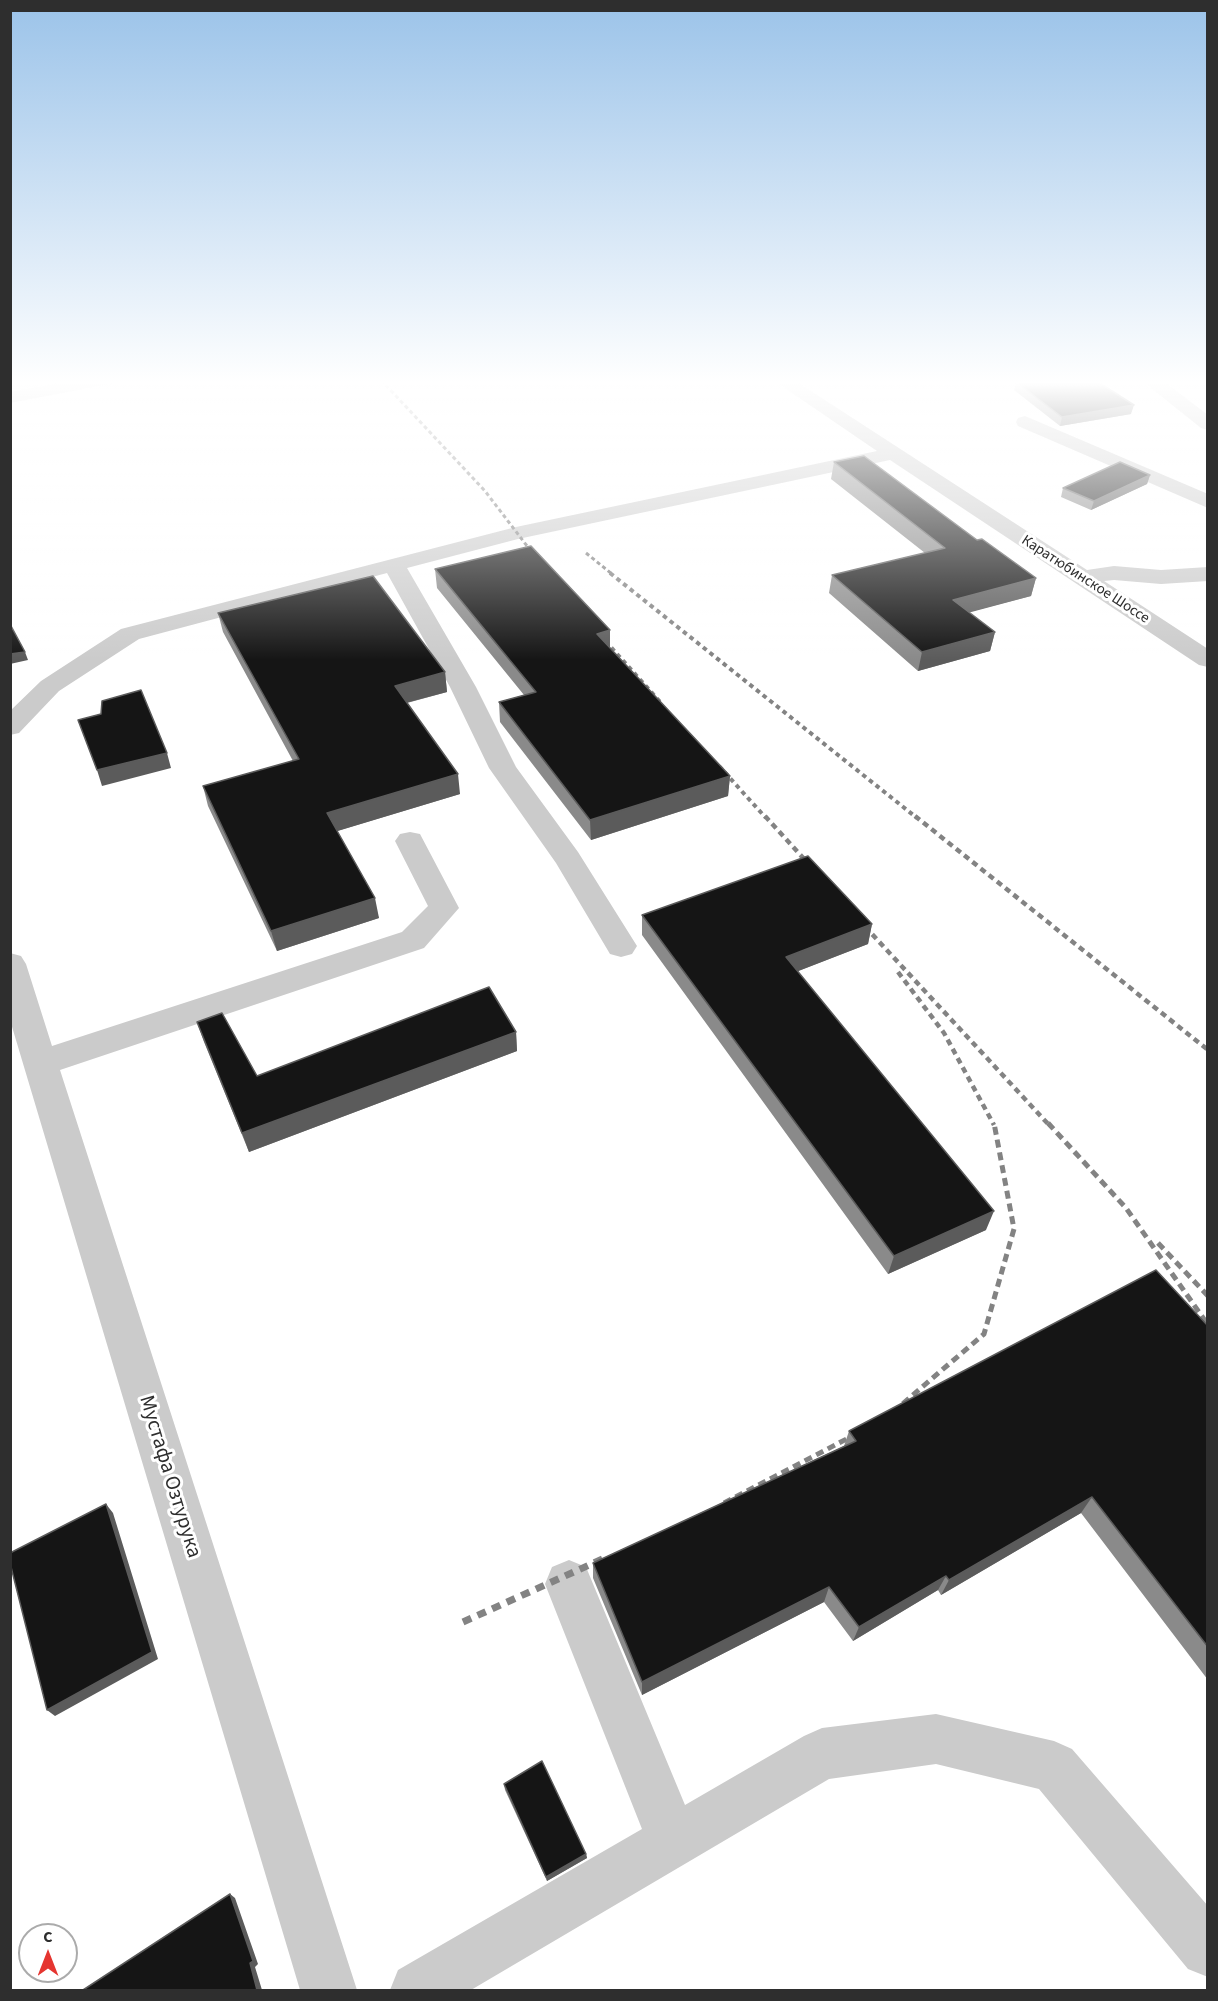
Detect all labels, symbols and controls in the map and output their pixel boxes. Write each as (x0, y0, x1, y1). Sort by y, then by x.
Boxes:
street label: Каратюбинское Шоссе (1018, 532, 1152, 628)
street label: Мустафа Озтурука (132, 1393, 206, 1561)
north arrow (18, 1923, 78, 1983)
text: С (43, 1926, 53, 1948)

